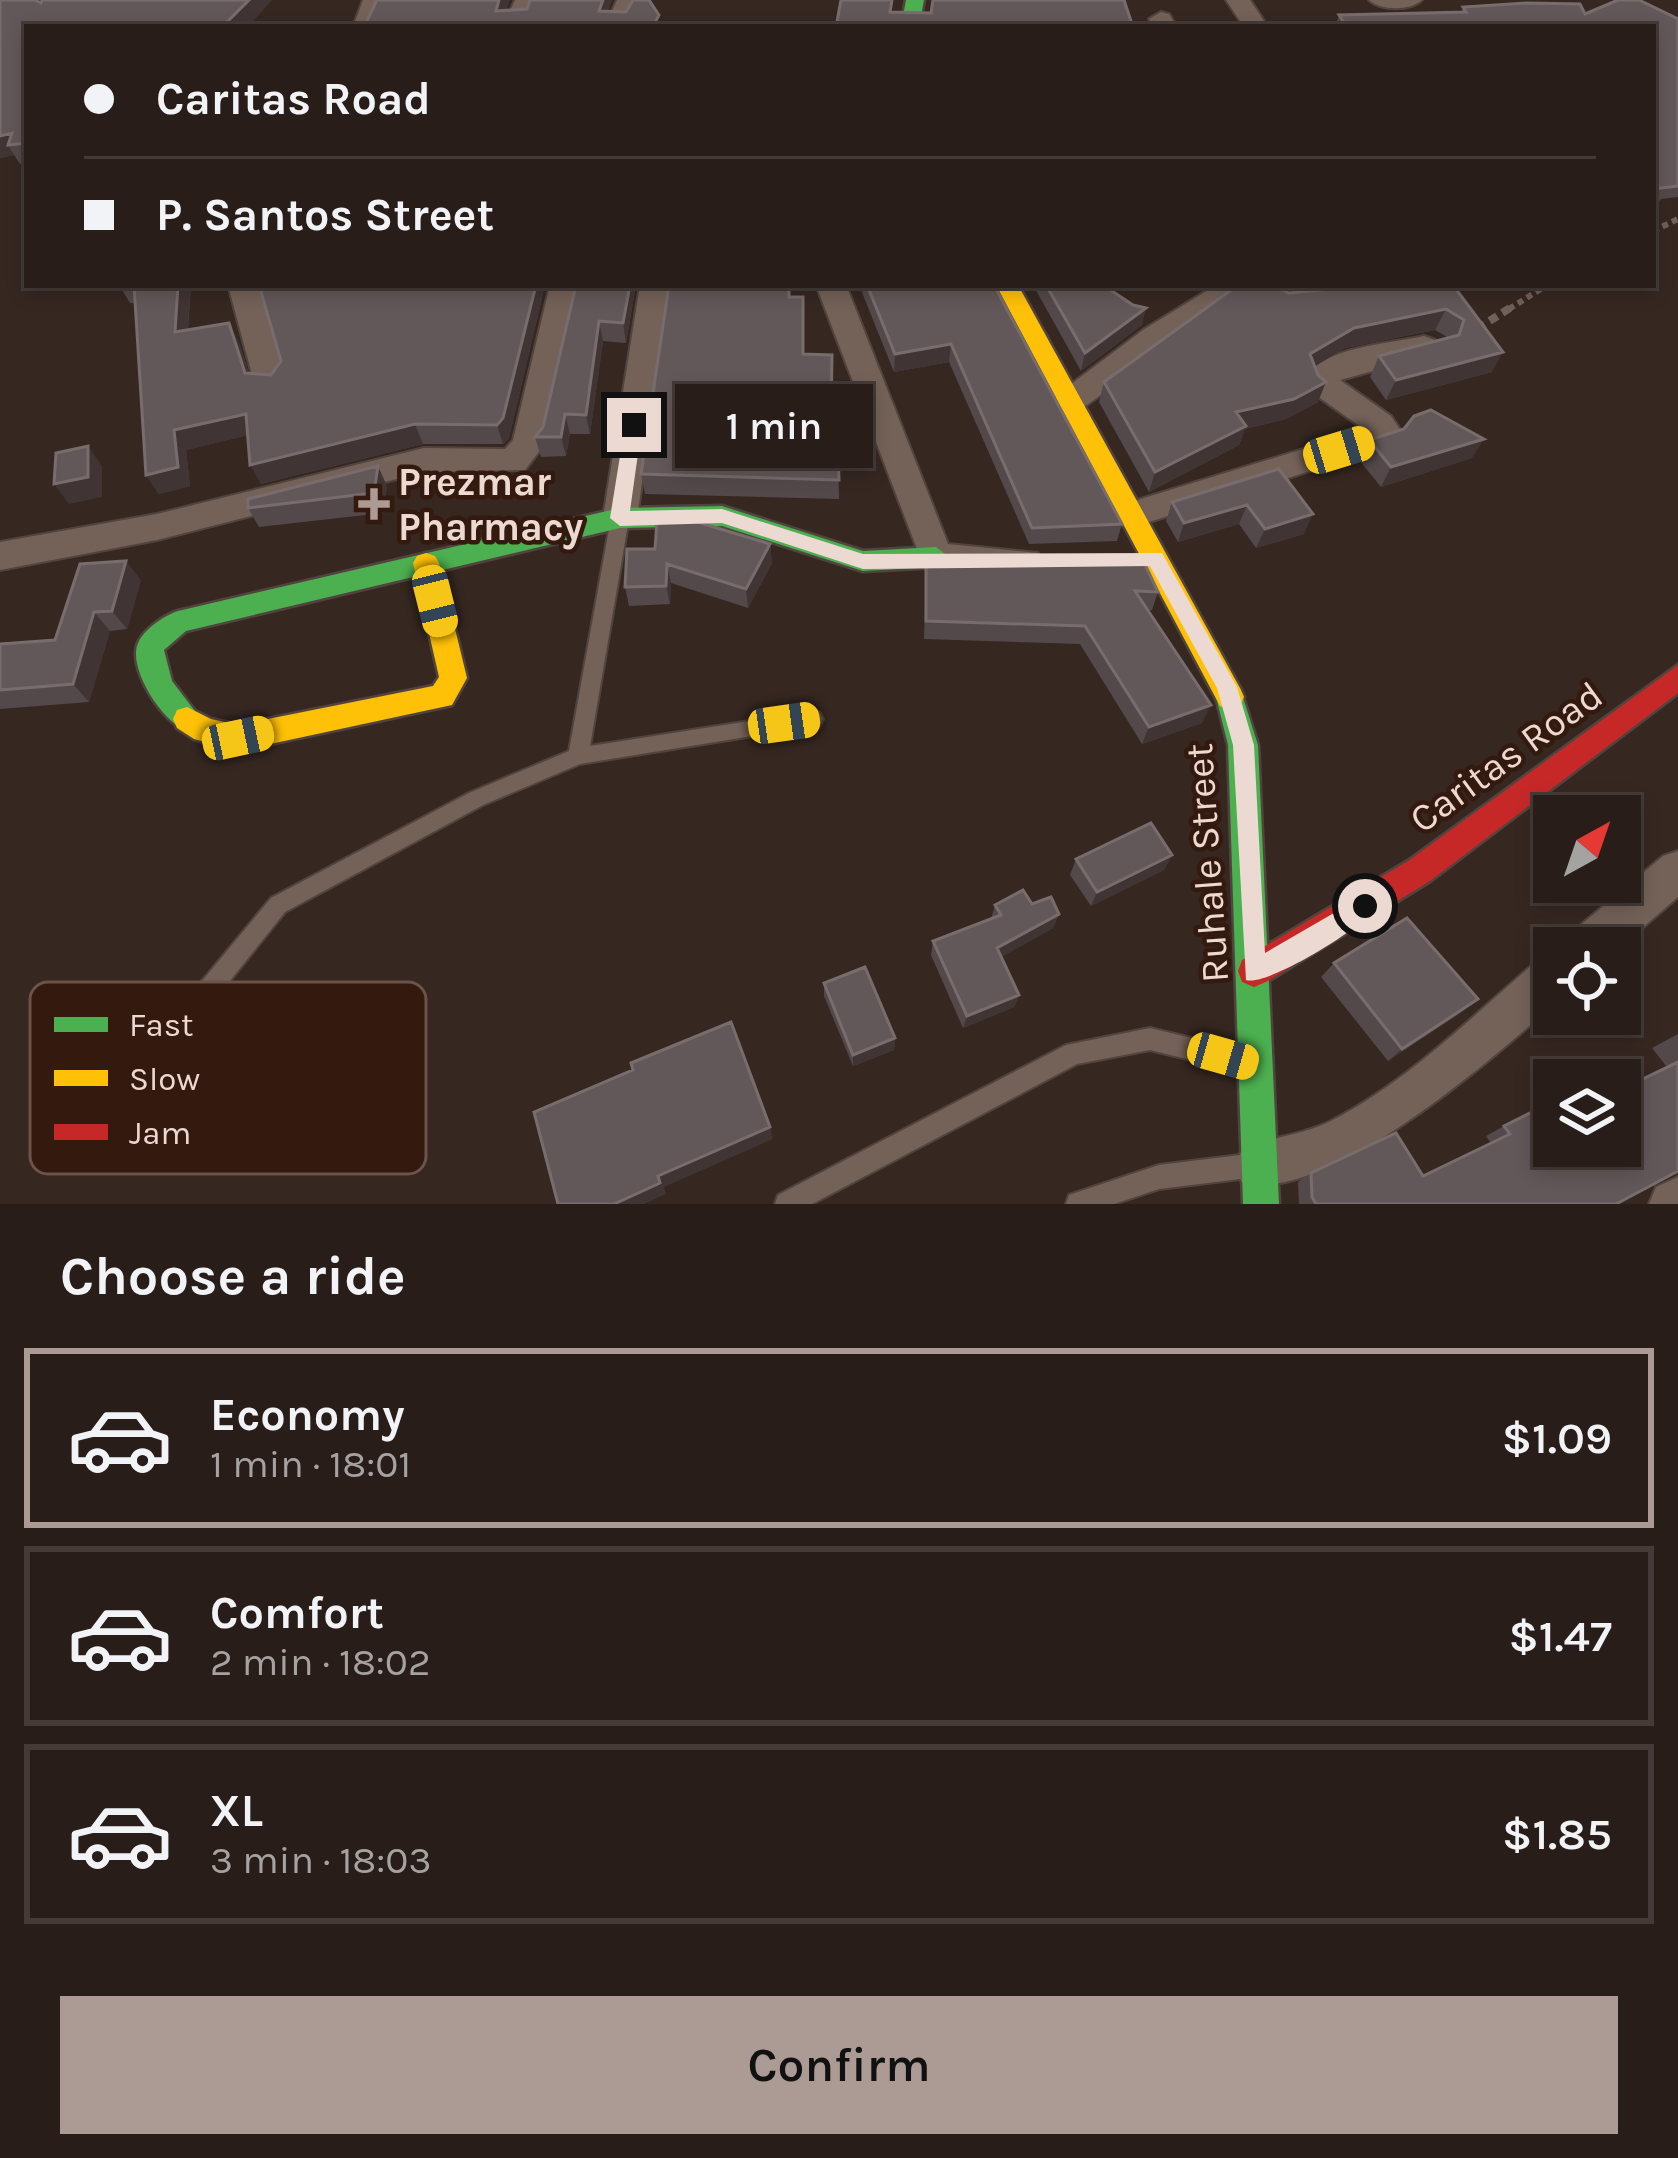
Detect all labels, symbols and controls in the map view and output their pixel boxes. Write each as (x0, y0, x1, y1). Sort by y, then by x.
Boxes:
text: Caritas Road (156, 73, 431, 125)
text: P. Santos Street (156, 189, 494, 241)
callout: 1 min (676, 383, 874, 467)
route end (607, 398, 661, 452)
text: 1 min (726, 403, 822, 449)
car (1299, 422, 1379, 478)
place label: Prezmar Pharmacy (398, 459, 584, 550)
marker: Prezmar Pharmacy (361, 491, 387, 517)
car (409, 562, 461, 640)
street label: Caritas Road (1401, 672, 1611, 842)
car (746, 700, 822, 746)
car (199, 713, 277, 763)
street label: Ruhale Street (1176, 742, 1238, 984)
north arrow (1533, 795, 1641, 903)
map controls (1533, 795, 1641, 1167)
route start (1338, 879, 1392, 933)
button: locate (1533, 927, 1641, 1035)
legend (30, 982, 426, 1174)
text: Fast (129, 1006, 193, 1044)
car (1183, 1029, 1263, 1083)
button: layers (1533, 1059, 1641, 1167)
text: Slow (129, 1060, 200, 1098)
text: Jam (129, 1114, 191, 1152)
text: Choose a ride (60, 1244, 406, 1308)
icon: car (66, 1384, 174, 1492)
text: Economy (210, 1389, 405, 1441)
text: $1.09 (1502, 1412, 1612, 1464)
text: 1 min · 18:01 (210, 1441, 411, 1487)
icon: car (66, 1582, 174, 1690)
text: Comfort (210, 1587, 384, 1639)
text: $1.47 (1508, 1610, 1612, 1662)
text: 2 min · 18:02 (210, 1639, 431, 1685)
icon: car (66, 1780, 174, 1888)
text: XL (210, 1785, 263, 1837)
text: $1.85 (1502, 1808, 1612, 1860)
text: 3 min · 18:03 (210, 1837, 431, 1883)
button: Confirm (60, 1996, 1618, 2134)

